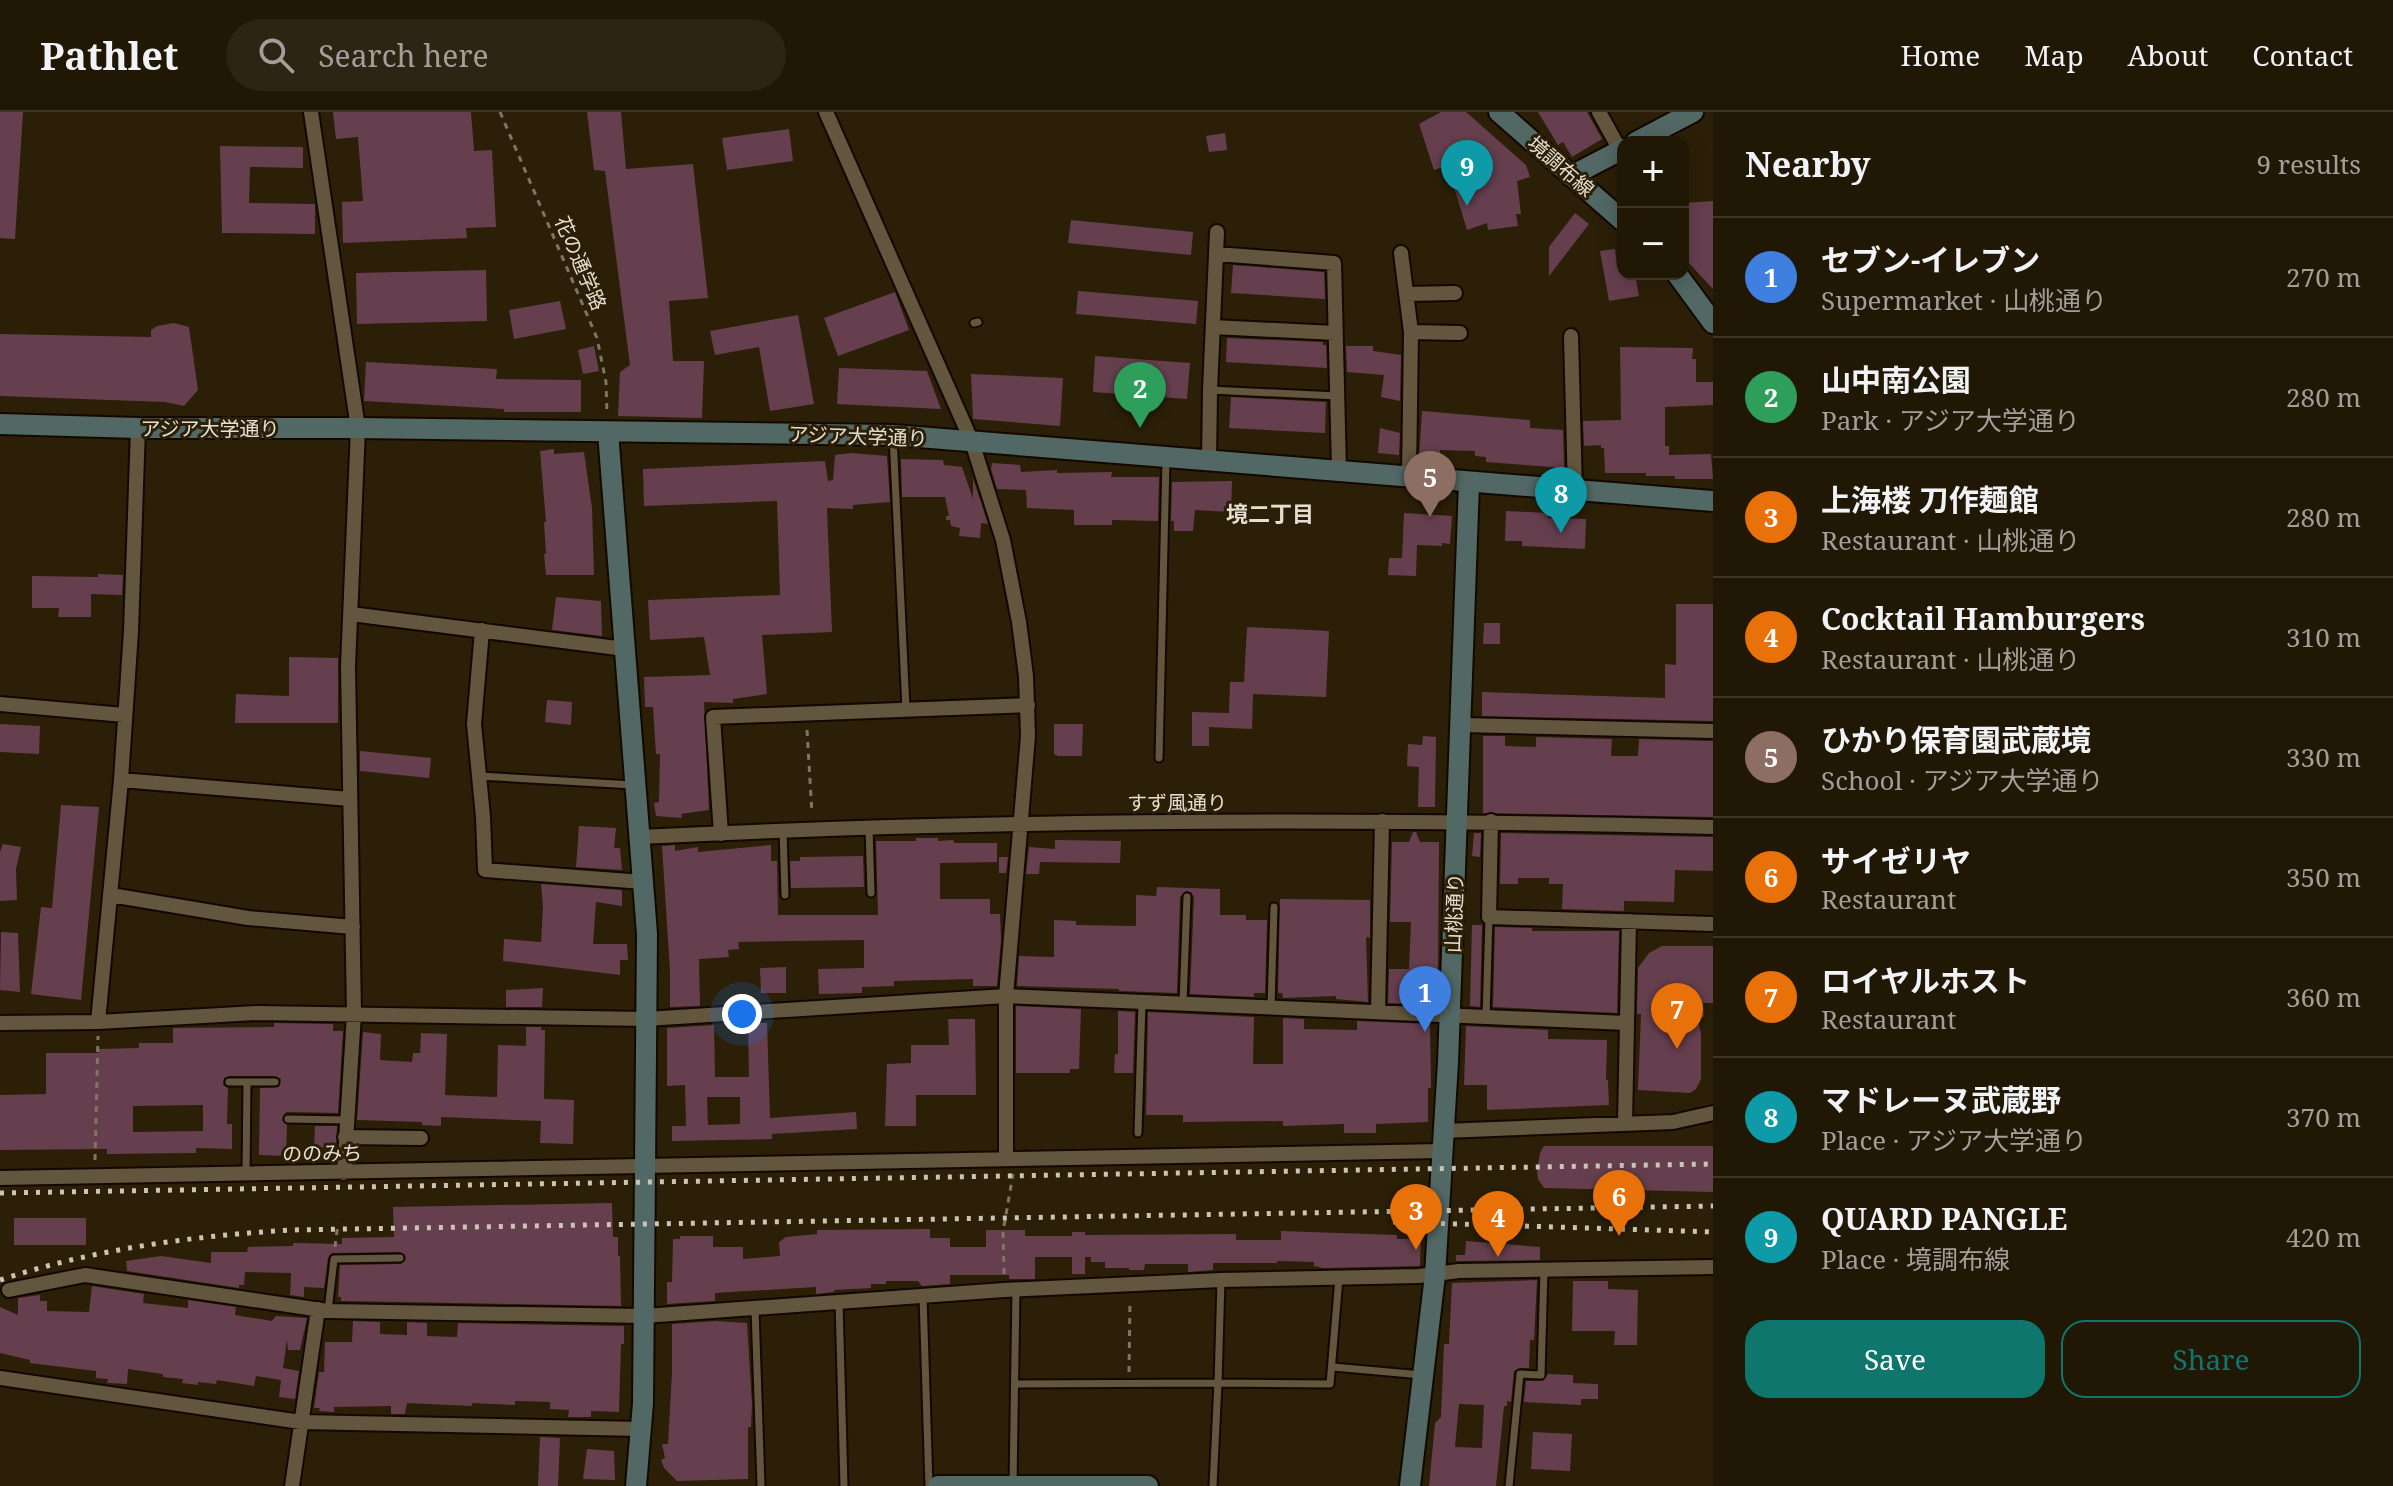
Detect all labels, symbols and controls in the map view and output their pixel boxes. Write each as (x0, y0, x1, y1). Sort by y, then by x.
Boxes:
search box (226, 19, 786, 91)
text: Pathlet (40, 29, 178, 81)
icon: search (254, 33, 298, 77)
text: Search here (318, 35, 489, 76)
text: Home (1901, 36, 1980, 74)
text: Map (2024, 36, 2084, 74)
text: About (2128, 36, 2208, 74)
text: Contact (2252, 36, 2353, 74)
street label: 境調布線 (1522, 130, 1600, 202)
map controls (1617, 136, 1689, 280)
button: + (1617, 136, 1689, 208)
pin: 9 (1441, 140, 1493, 206)
text: Nearby (1745, 141, 1871, 187)
text: 9 results (2256, 146, 2361, 182)
button: − (1617, 208, 1689, 280)
street label: 花の通学路 (549, 212, 613, 314)
text: セブン-イレブン (1821, 239, 2040, 280)
text: 1 (1764, 259, 1778, 295)
text: 270 m (2286, 259, 2361, 295)
text: Supermarket · 山桃通り (1821, 282, 2107, 318)
text: 山中南公園 (1821, 359, 1971, 400)
pin: 2 (1114, 362, 1166, 428)
text: 2 (1764, 379, 1778, 415)
text: 280 m (2286, 379, 2361, 415)
text: Park · アジア大学通り (1821, 402, 2080, 438)
street label: アジア大学通り (140, 415, 280, 442)
street label: アジア大学通り (788, 420, 928, 452)
pin: 5 (1404, 451, 1456, 517)
pin: 8 (1535, 467, 1587, 533)
text: 上海楼 刀作麺館 (1821, 479, 2039, 520)
district label: 境二丁目 (1226, 498, 1314, 528)
text: 3 (1764, 499, 1778, 535)
text: 280 m (2286, 499, 2361, 535)
text: Restaurant · 山桃通り (1821, 522, 2080, 558)
text: Cocktail Hamburgers (1821, 598, 2145, 639)
text: 4 (1764, 619, 1778, 655)
text: 310 m (2286, 619, 2361, 655)
text: Restaurant · 山桃通り (1821, 641, 2080, 677)
text: ひかり保育園武蔵境 (1821, 719, 2091, 760)
text: 5 (1764, 739, 1778, 775)
text: 330 m (2286, 739, 2361, 775)
text: School · アジア大学通り (1821, 762, 2104, 798)
street label: すず風通り (1127, 789, 1227, 816)
text: サイゼリヤ (1821, 840, 1971, 881)
text: 6 (1764, 859, 1778, 895)
text: 350 m (2286, 859, 2361, 895)
street label: 山桃通り (1439, 873, 1469, 953)
text: Restaurant (1821, 881, 1956, 917)
text: ロイヤルホスト (1821, 960, 2030, 1001)
pin: 1 (1399, 966, 1451, 1032)
text: 7 (1764, 979, 1778, 1015)
text: 360 m (2286, 979, 2361, 1015)
pin: 7 (1651, 983, 1703, 1049)
your location (722, 994, 762, 1034)
text: Restaurant (1821, 1001, 1956, 1037)
text: マドレーヌ武蔵野 (1821, 1079, 2061, 1120)
text: 8 (1764, 1099, 1778, 1135)
text: 370 m (2286, 1099, 2361, 1135)
text: Place · アジア大学通り (1821, 1122, 2087, 1158)
street label: ののみち (282, 1139, 362, 1167)
pin: 6 (1593, 1170, 1645, 1236)
pin: 3 (1390, 1184, 1442, 1250)
pin: 4 (1472, 1191, 1524, 1257)
text: QUARD PANGLE (1821, 1198, 2067, 1239)
text: 9 (1764, 1219, 1778, 1255)
text: 420 m (2286, 1219, 2361, 1255)
text: Place · 境調布線 (1821, 1241, 2010, 1277)
button: Save (1745, 1320, 2045, 1398)
button: Share (2061, 1320, 2361, 1398)

